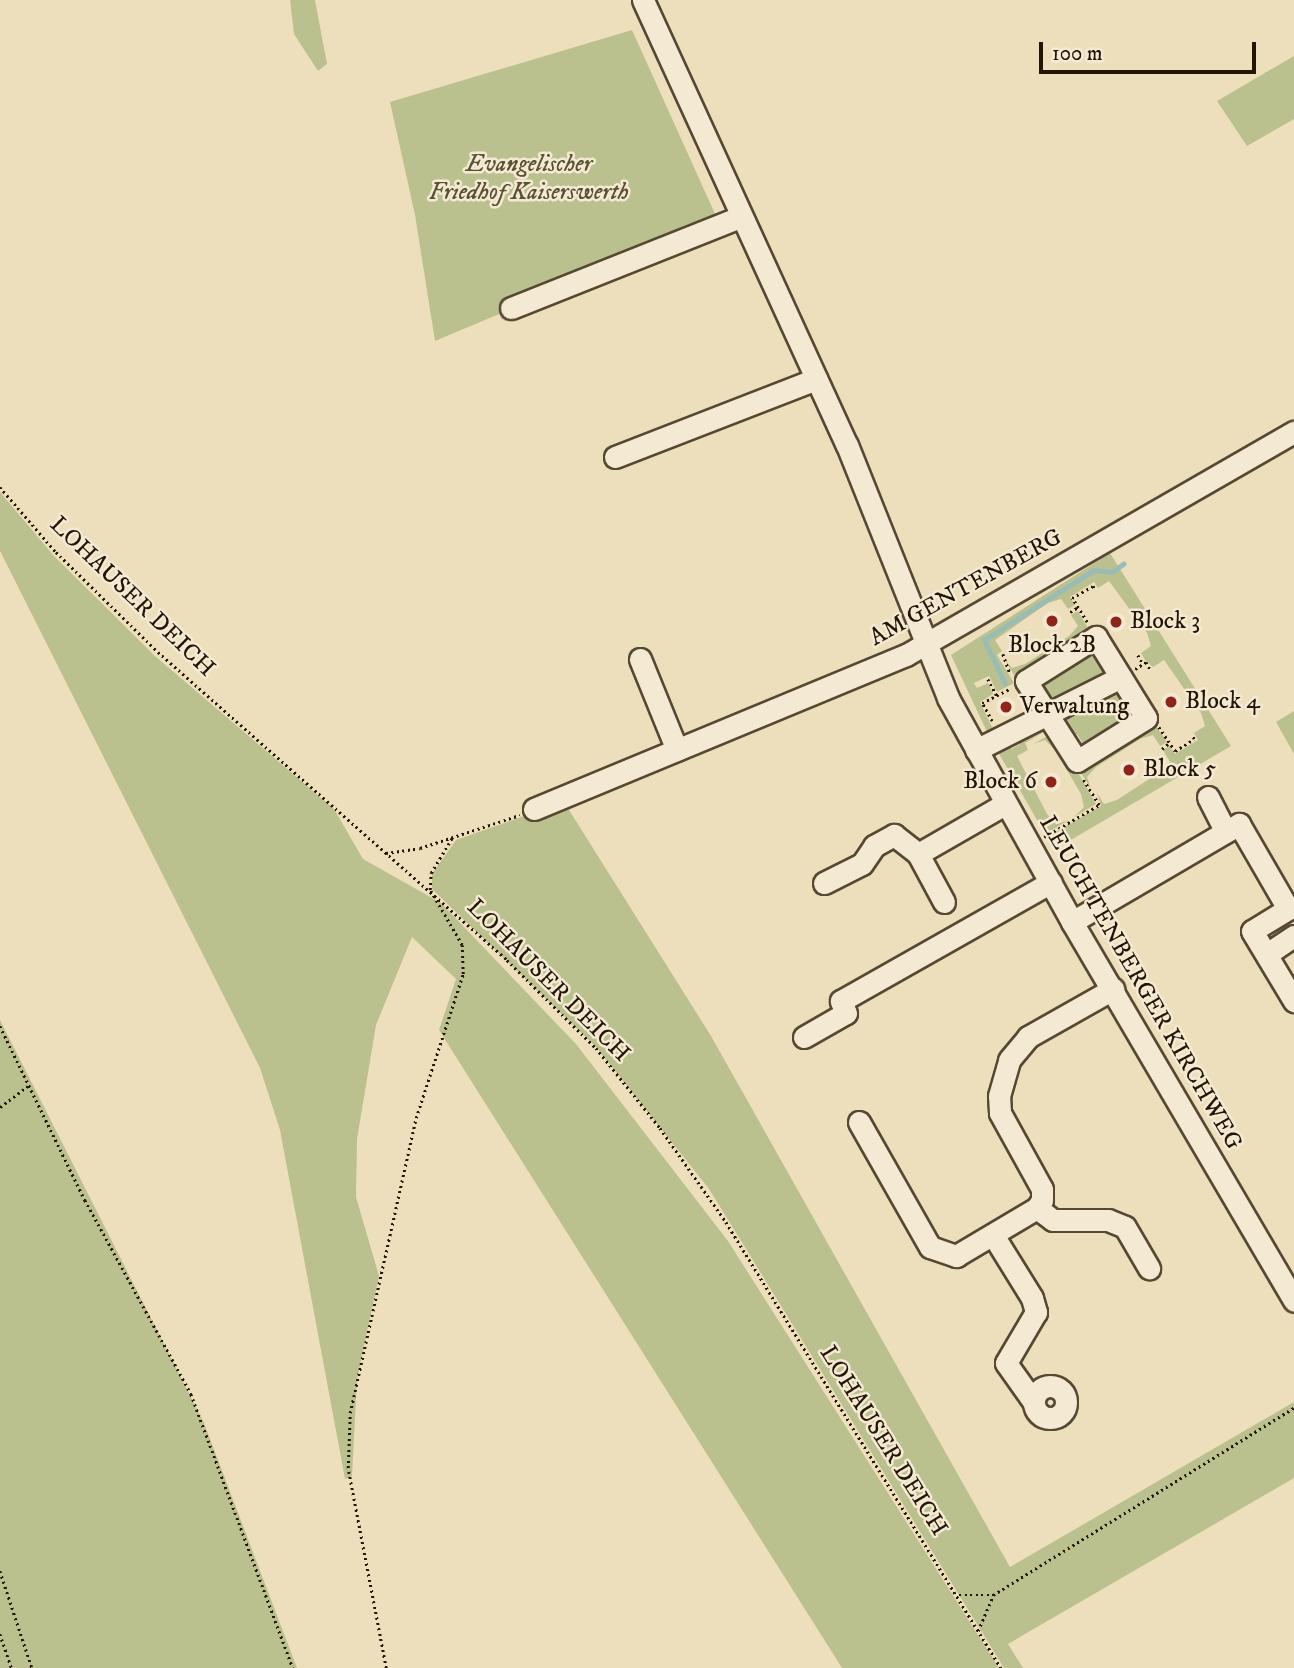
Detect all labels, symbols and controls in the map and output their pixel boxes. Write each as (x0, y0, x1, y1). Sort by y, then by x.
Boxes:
scale bar (1042, 28, 1259, 72)
text: 100 m (1052, 41, 1103, 67)
park label: Evangelischer Friedhof Kaiserswerth (429, 151, 629, 207)
street label: LOHAUSER DEICH (43, 511, 221, 683)
street label: AM GENTENBERG (865, 523, 1067, 653)
place label: Block 3 (1130, 608, 1200, 636)
marker: Block 2B (1044, 613, 1060, 629)
marker: Block 3 (1108, 614, 1124, 630)
place label: Block 2B (1008, 632, 1096, 660)
place label: Block 4 (1185, 688, 1260, 716)
place label: Verwaltung (1020, 693, 1129, 721)
marker: Block 4 (1163, 694, 1179, 710)
marker: Verwaltung (998, 699, 1014, 715)
place label: Block 5 (1143, 756, 1216, 784)
marker: Block 5 (1121, 762, 1137, 778)
place label: Block 6 (963, 768, 1037, 796)
marker: Block 6 (1043, 774, 1059, 790)
street label: LEUCHTENBERGER KIRCHWEG (1032, 811, 1248, 1155)
street label: LOHAUSER DEICH (461, 894, 635, 1068)
street label: LOHAUSER DEICH (813, 1341, 953, 1541)

